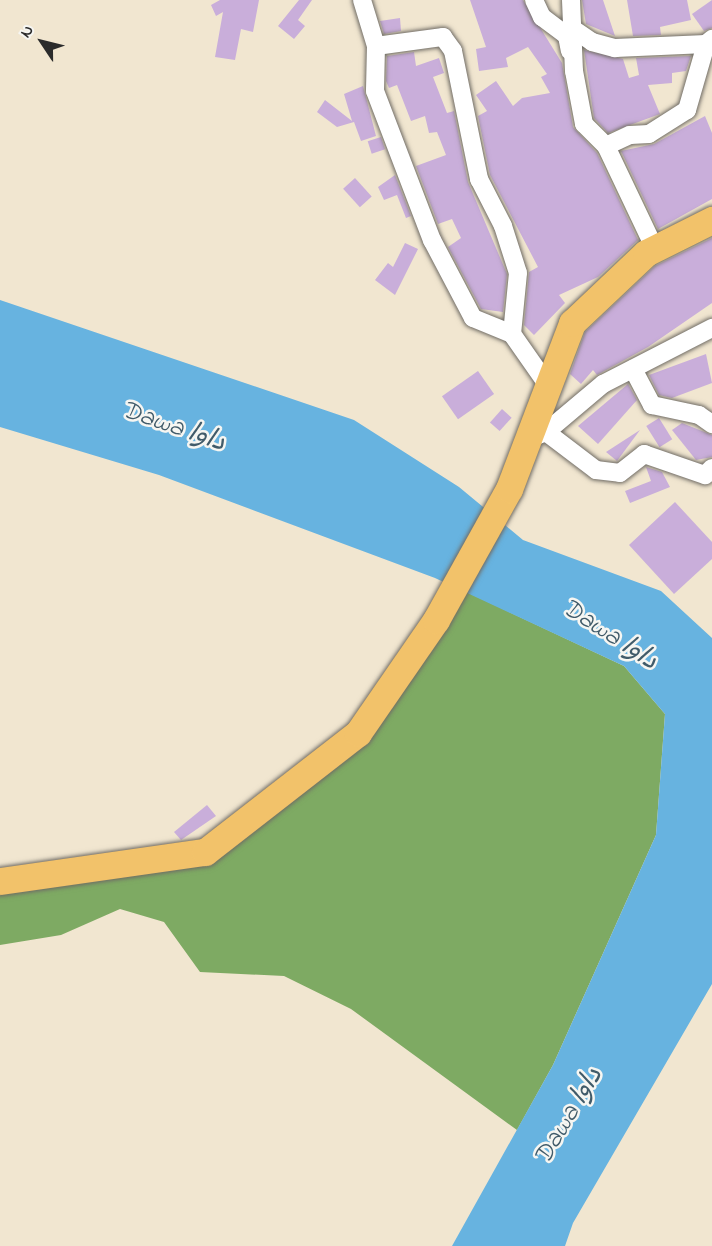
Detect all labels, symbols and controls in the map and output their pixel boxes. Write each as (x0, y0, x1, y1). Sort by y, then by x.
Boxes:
north arrow (12, 12, 72, 72)
text: N (14, 20, 40, 43)
water label: Dawa داوا (117, 396, 229, 460)
water label: Dawa داوا (555, 593, 663, 679)
water label: Dawa داوا (529, 1063, 611, 1171)

